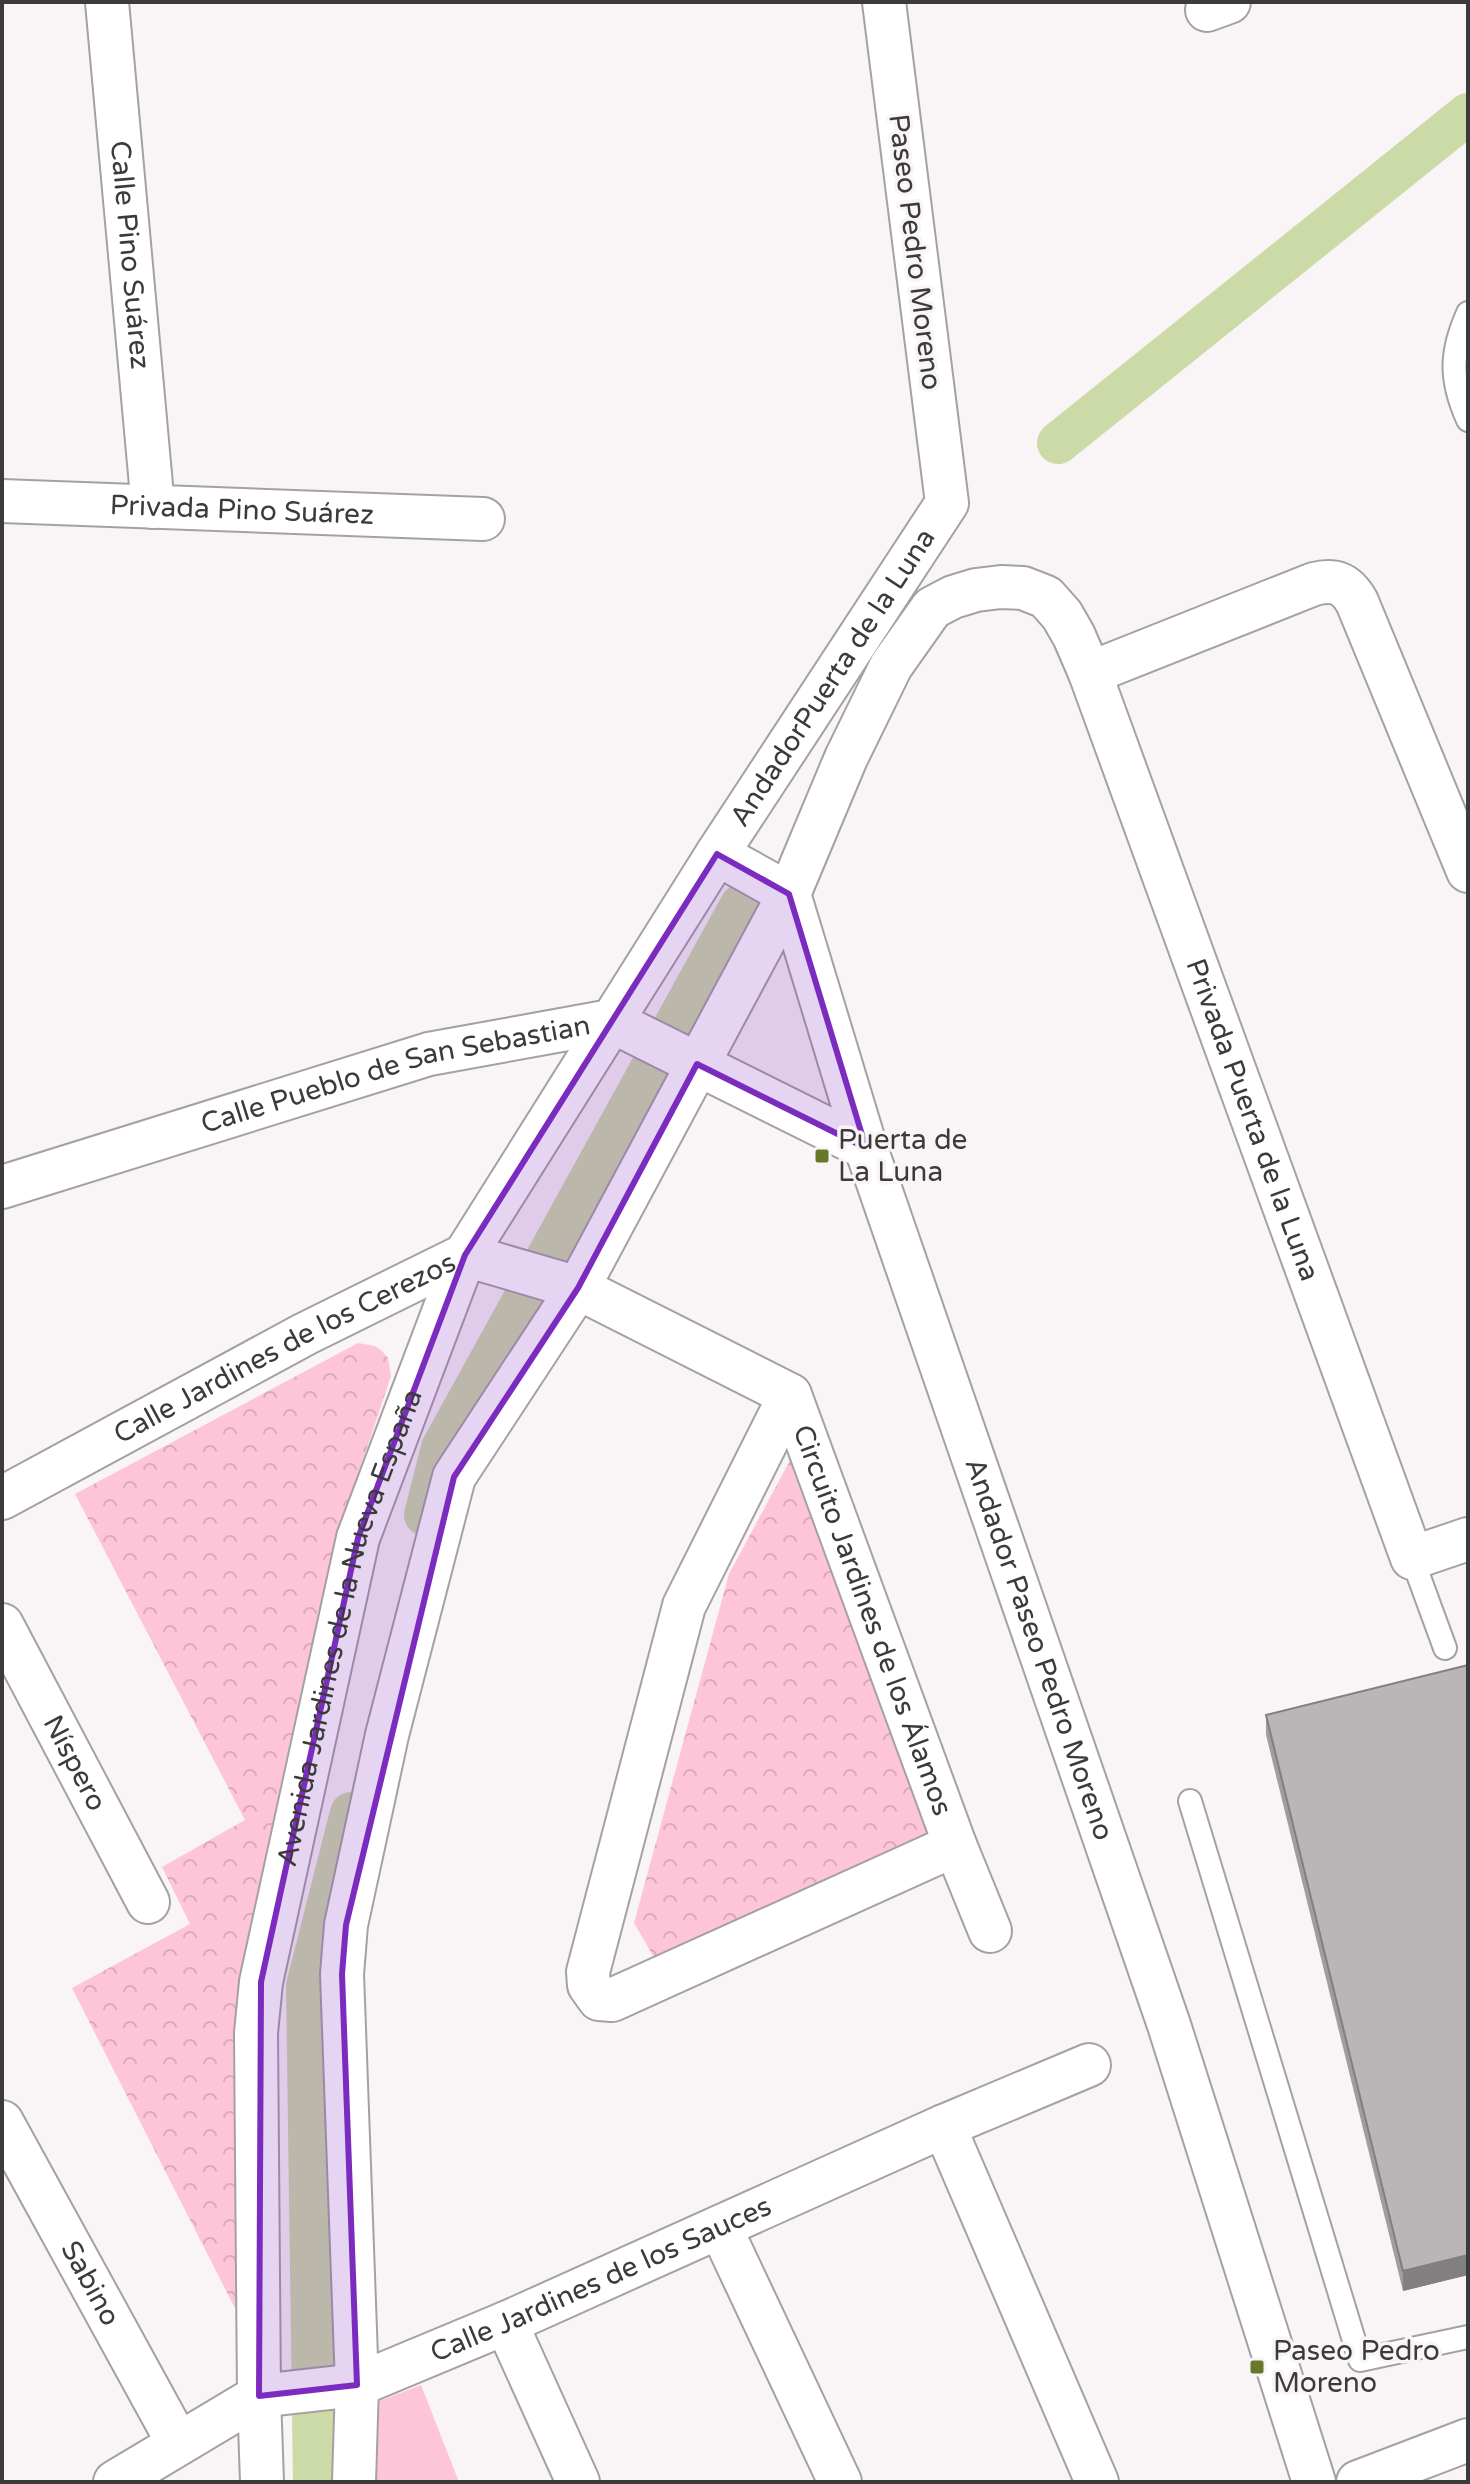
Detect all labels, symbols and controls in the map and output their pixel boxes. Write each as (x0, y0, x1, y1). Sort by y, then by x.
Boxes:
street label: Paseo Pedro Moreno (881, 112, 949, 392)
street label: Calle Pino Suárez (103, 139, 157, 371)
street label: Privada Pino Suárez (109, 488, 375, 532)
street label: AndadorPuerta de la Luna (723, 522, 943, 833)
street label: Privada Puerta de la Luna (1178, 954, 1327, 1286)
street label: Calle Pueblo de San Sebastian (197, 1008, 593, 1141)
place label: Puerta de La Luna (838, 1123, 967, 1189)
marker: Puerta de La Luna (813, 1147, 831, 1165)
street label: Calle Jardines de los Cerezos (108, 1245, 461, 1451)
street label: Avenida Jardines de la Nueva España (270, 1384, 430, 1869)
street label: Circuito Jardines de los Álamos (785, 1420, 960, 1820)
street label: Andador Paseo Pedro Moreno (957, 1454, 1121, 1845)
street label: Níspero (36, 1709, 114, 1817)
street label: Calle Jardines de los Sauces (425, 2189, 777, 2370)
street label: Sabino (53, 2235, 127, 2332)
place label: Paseo Pedro Moreno (1273, 2334, 1440, 2400)
marker: Paseo Pedro Moreno (1248, 2358, 1266, 2376)

